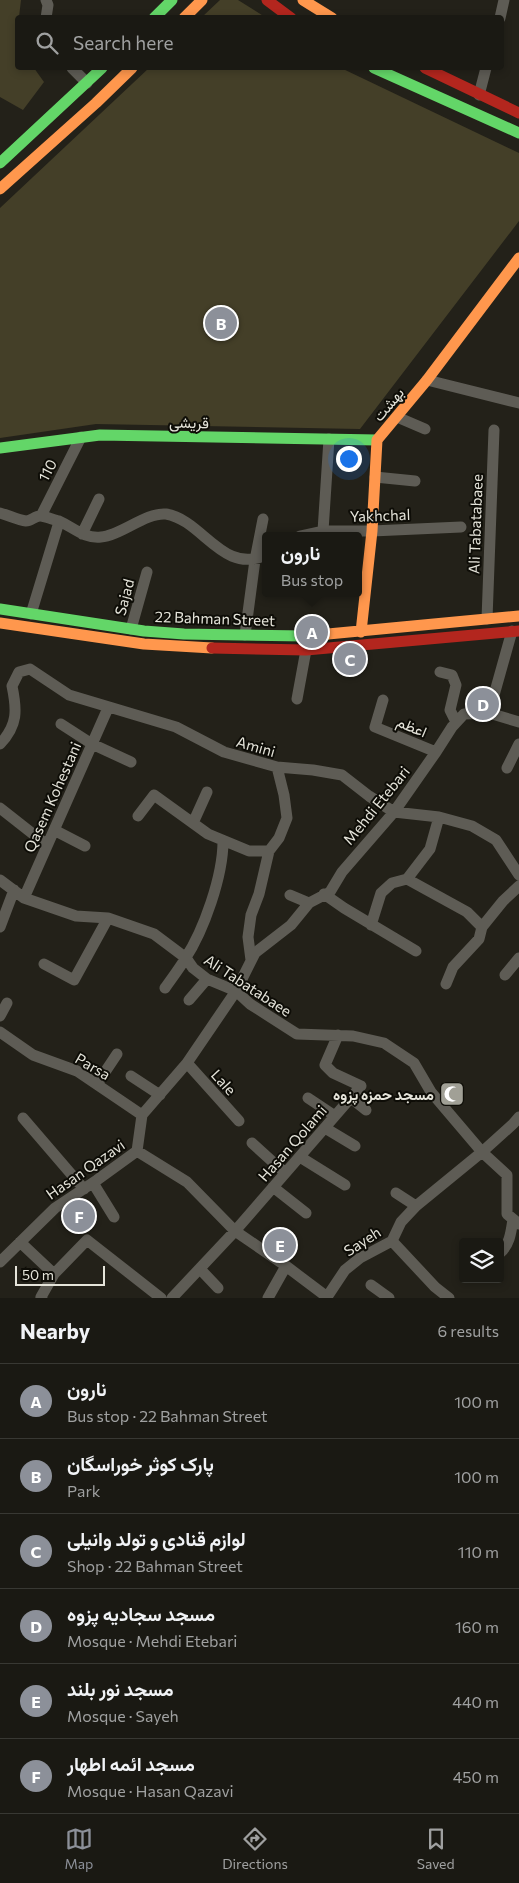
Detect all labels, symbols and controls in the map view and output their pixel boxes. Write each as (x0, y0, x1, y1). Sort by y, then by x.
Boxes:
search box (15, 15, 504, 70)
icon: search (33, 29, 61, 57)
text: Search here (73, 31, 173, 54)
pin: B (205, 304, 237, 342)
street label: بهشت (369, 383, 408, 425)
street label: قریشی (169, 413, 209, 433)
your location (336, 446, 362, 472)
street label: 110 (34, 456, 60, 484)
street label: Ali Tabatabaee (464, 473, 486, 574)
street label: Yakhchal (349, 505, 411, 525)
popup (262, 532, 362, 597)
text: نارون (281, 541, 320, 564)
text: Bus stop (281, 570, 343, 589)
street label: Sajad (111, 577, 137, 617)
street label: 22 Bahman Street (155, 607, 275, 629)
pin: A (296, 613, 328, 651)
pin: C (334, 640, 366, 678)
pin: D (467, 685, 499, 723)
street label: اعظم (393, 712, 430, 742)
street label: Amini (234, 732, 278, 760)
street label: Qasem Kohestani (20, 739, 84, 855)
street label: Mehdi Etebari (339, 762, 413, 848)
street label: Ali Tabatabaee (201, 950, 295, 1020)
street label: Parsa (72, 1049, 114, 1083)
street label: Lale (208, 1066, 240, 1099)
mosque icon: مسجد حمزه پزوه (439, 1081, 465, 1107)
place label: مسجد حمزه پزوه (333, 1085, 434, 1105)
street label: Hasan Qolami (254, 1101, 330, 1185)
street label: Hasan Qazavi (42, 1135, 128, 1203)
pin: F (63, 1197, 95, 1235)
street label: Sayeh (340, 1222, 384, 1260)
pin: E (264, 1226, 296, 1264)
map controls (459, 1238, 504, 1283)
button: layers (459, 1238, 504, 1283)
scale bar (15, 1263, 105, 1286)
text: 50 m (22, 1266, 54, 1283)
text: Nearby (20, 1318, 90, 1343)
text: 6 results (438, 1321, 499, 1340)
text: نارون (67, 1377, 106, 1400)
text: A (30, 1392, 42, 1411)
text: 100 m (454, 1392, 499, 1411)
text: Bus stop · 22 Bahman Street (67, 1406, 268, 1425)
text: پارک کوثر خوراسگان (67, 1452, 214, 1475)
text: B (31, 1467, 41, 1486)
text: 100 m (454, 1467, 499, 1486)
text: Park (67, 1481, 100, 1500)
text: لوازم قنادی و تولد وانیلی (67, 1527, 246, 1550)
text: C (31, 1542, 41, 1561)
text: 110 m (458, 1542, 499, 1561)
text: Shop · 22 Bahman Street (67, 1556, 243, 1575)
text: مسجد سجادیه پزوه (67, 1602, 215, 1625)
text: D (30, 1617, 42, 1636)
text: 160 m (455, 1617, 499, 1636)
text: Mosque · Mehdi Etebari (67, 1631, 237, 1650)
text: مسجد نور بلند (67, 1677, 173, 1700)
text: E (31, 1692, 41, 1711)
text: 440 m (452, 1692, 499, 1711)
text: Mosque · Sayeh (67, 1706, 179, 1725)
text: مسجد ائمه اطهار (67, 1752, 195, 1775)
text: F (31, 1767, 41, 1786)
text: 450 m (453, 1767, 499, 1786)
text: Mosque · Hasan Qazavi (67, 1781, 234, 1800)
tab: Map (64, 1825, 93, 1872)
tab: Directions (222, 1825, 288, 1872)
tab: Saved (417, 1825, 455, 1872)

